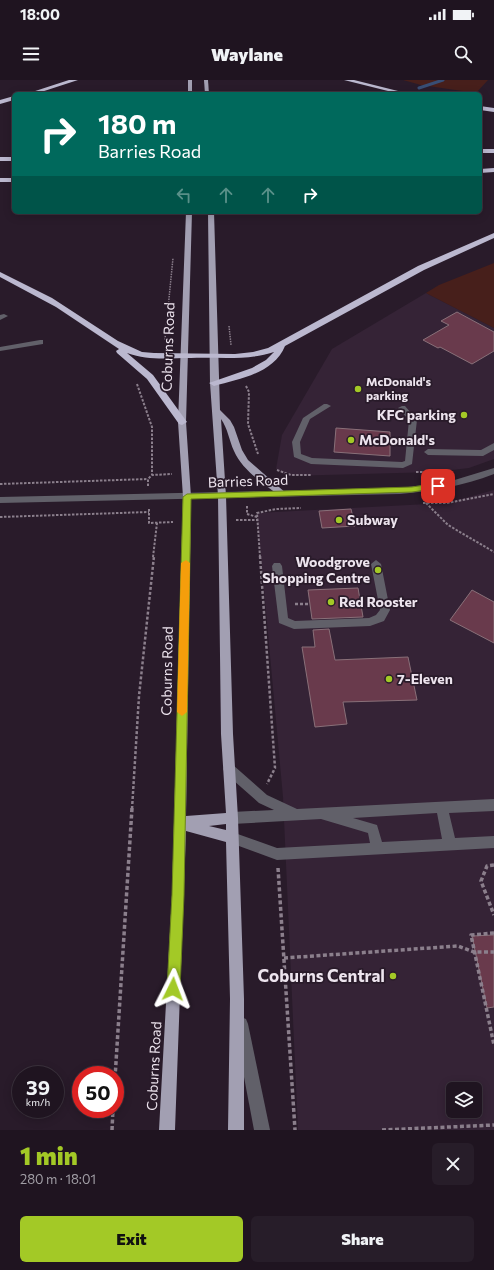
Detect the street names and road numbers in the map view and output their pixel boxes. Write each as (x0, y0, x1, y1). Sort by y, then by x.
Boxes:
street label: Coburns Road (157, 302, 178, 392)
street label: Barries Road (208, 471, 288, 490)
street label: Coburns Road (157, 626, 176, 716)
street label: Coburns Road (143, 1021, 164, 1111)

